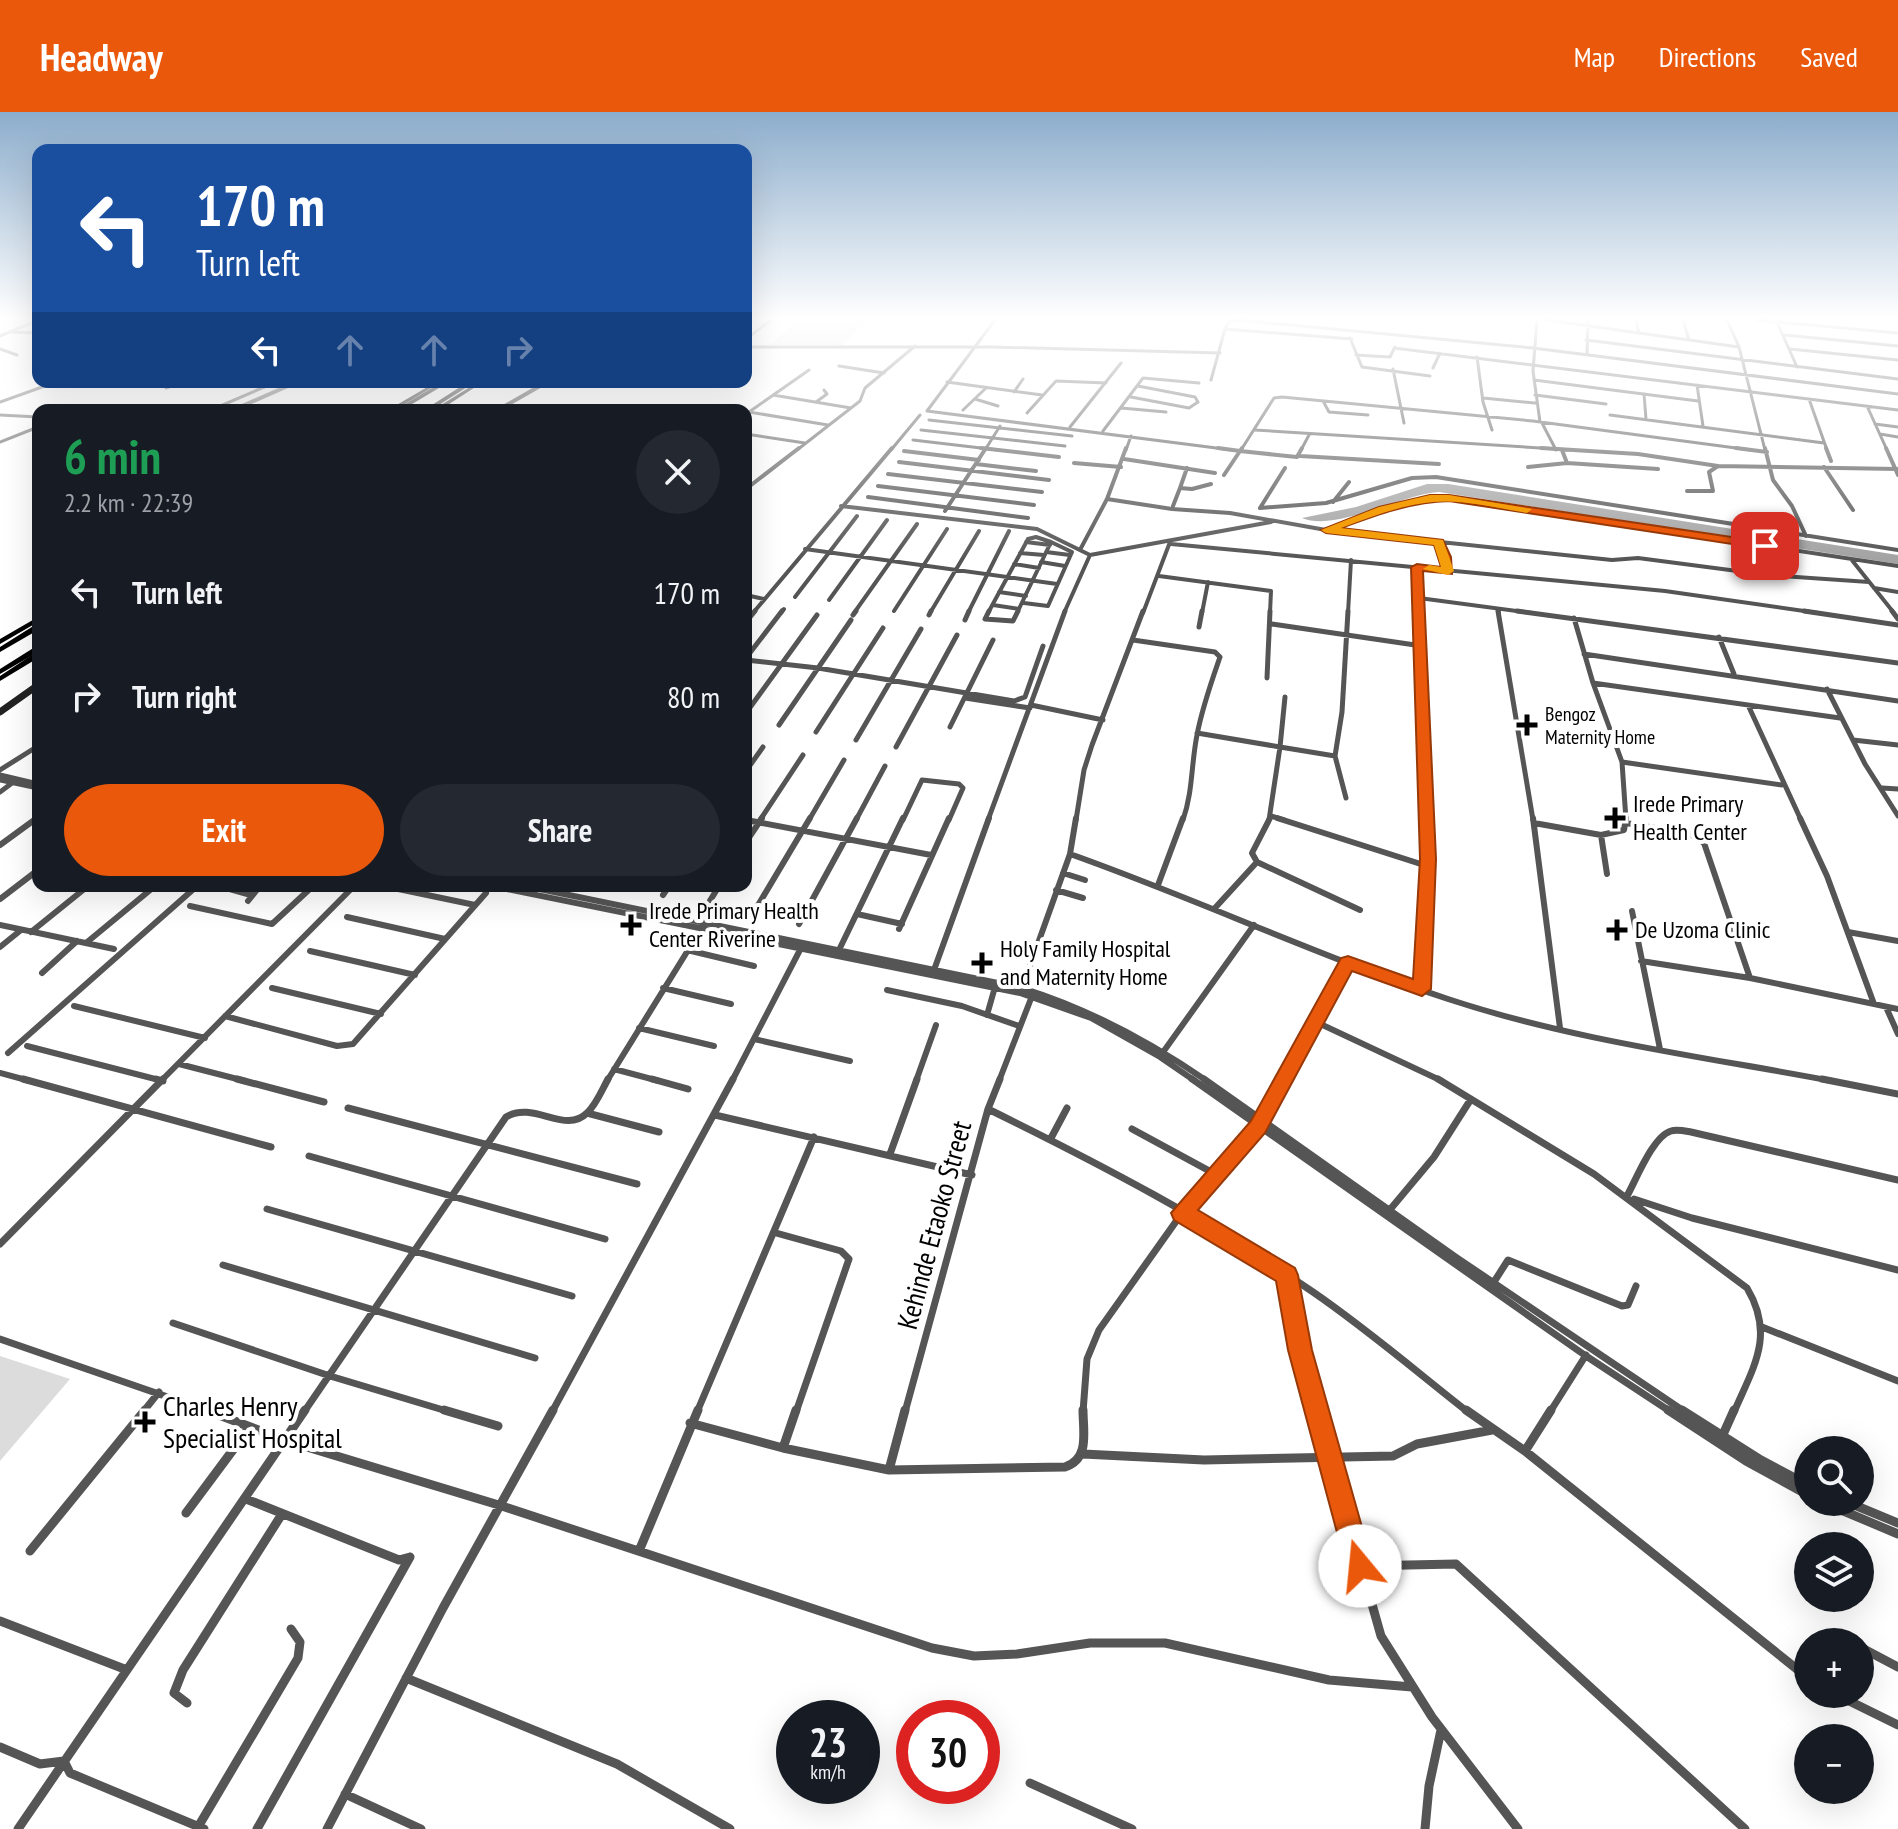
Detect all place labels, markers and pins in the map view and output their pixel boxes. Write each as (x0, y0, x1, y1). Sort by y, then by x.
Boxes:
pin (1731, 512, 1799, 580)
place label: Bengoz Maternity Home (1545, 701, 1655, 750)
marker: Bengoz Maternity Home (1516, 714, 1538, 736)
place label: Irede Primary Health Center (1633, 788, 1747, 847)
marker: Irede Primary Health Center (1604, 807, 1626, 829)
place label: Irede Primary Health Center Riverine (649, 895, 819, 954)
marker: Irede Primary Health Center Riverine (620, 914, 642, 936)
place label: De Uzoma Clinic (1635, 914, 1771, 945)
marker: De Uzoma Clinic (1606, 919, 1628, 941)
place label: Holy Family Hospital and Maternity Home (1000, 933, 1171, 992)
marker: Holy Family Hospital and Maternity Home (971, 952, 993, 974)
place label: Charles Henry Specialist Hospital (163, 1387, 342, 1456)
marker: Charles Henry Specialist Hospital (134, 1411, 156, 1433)

